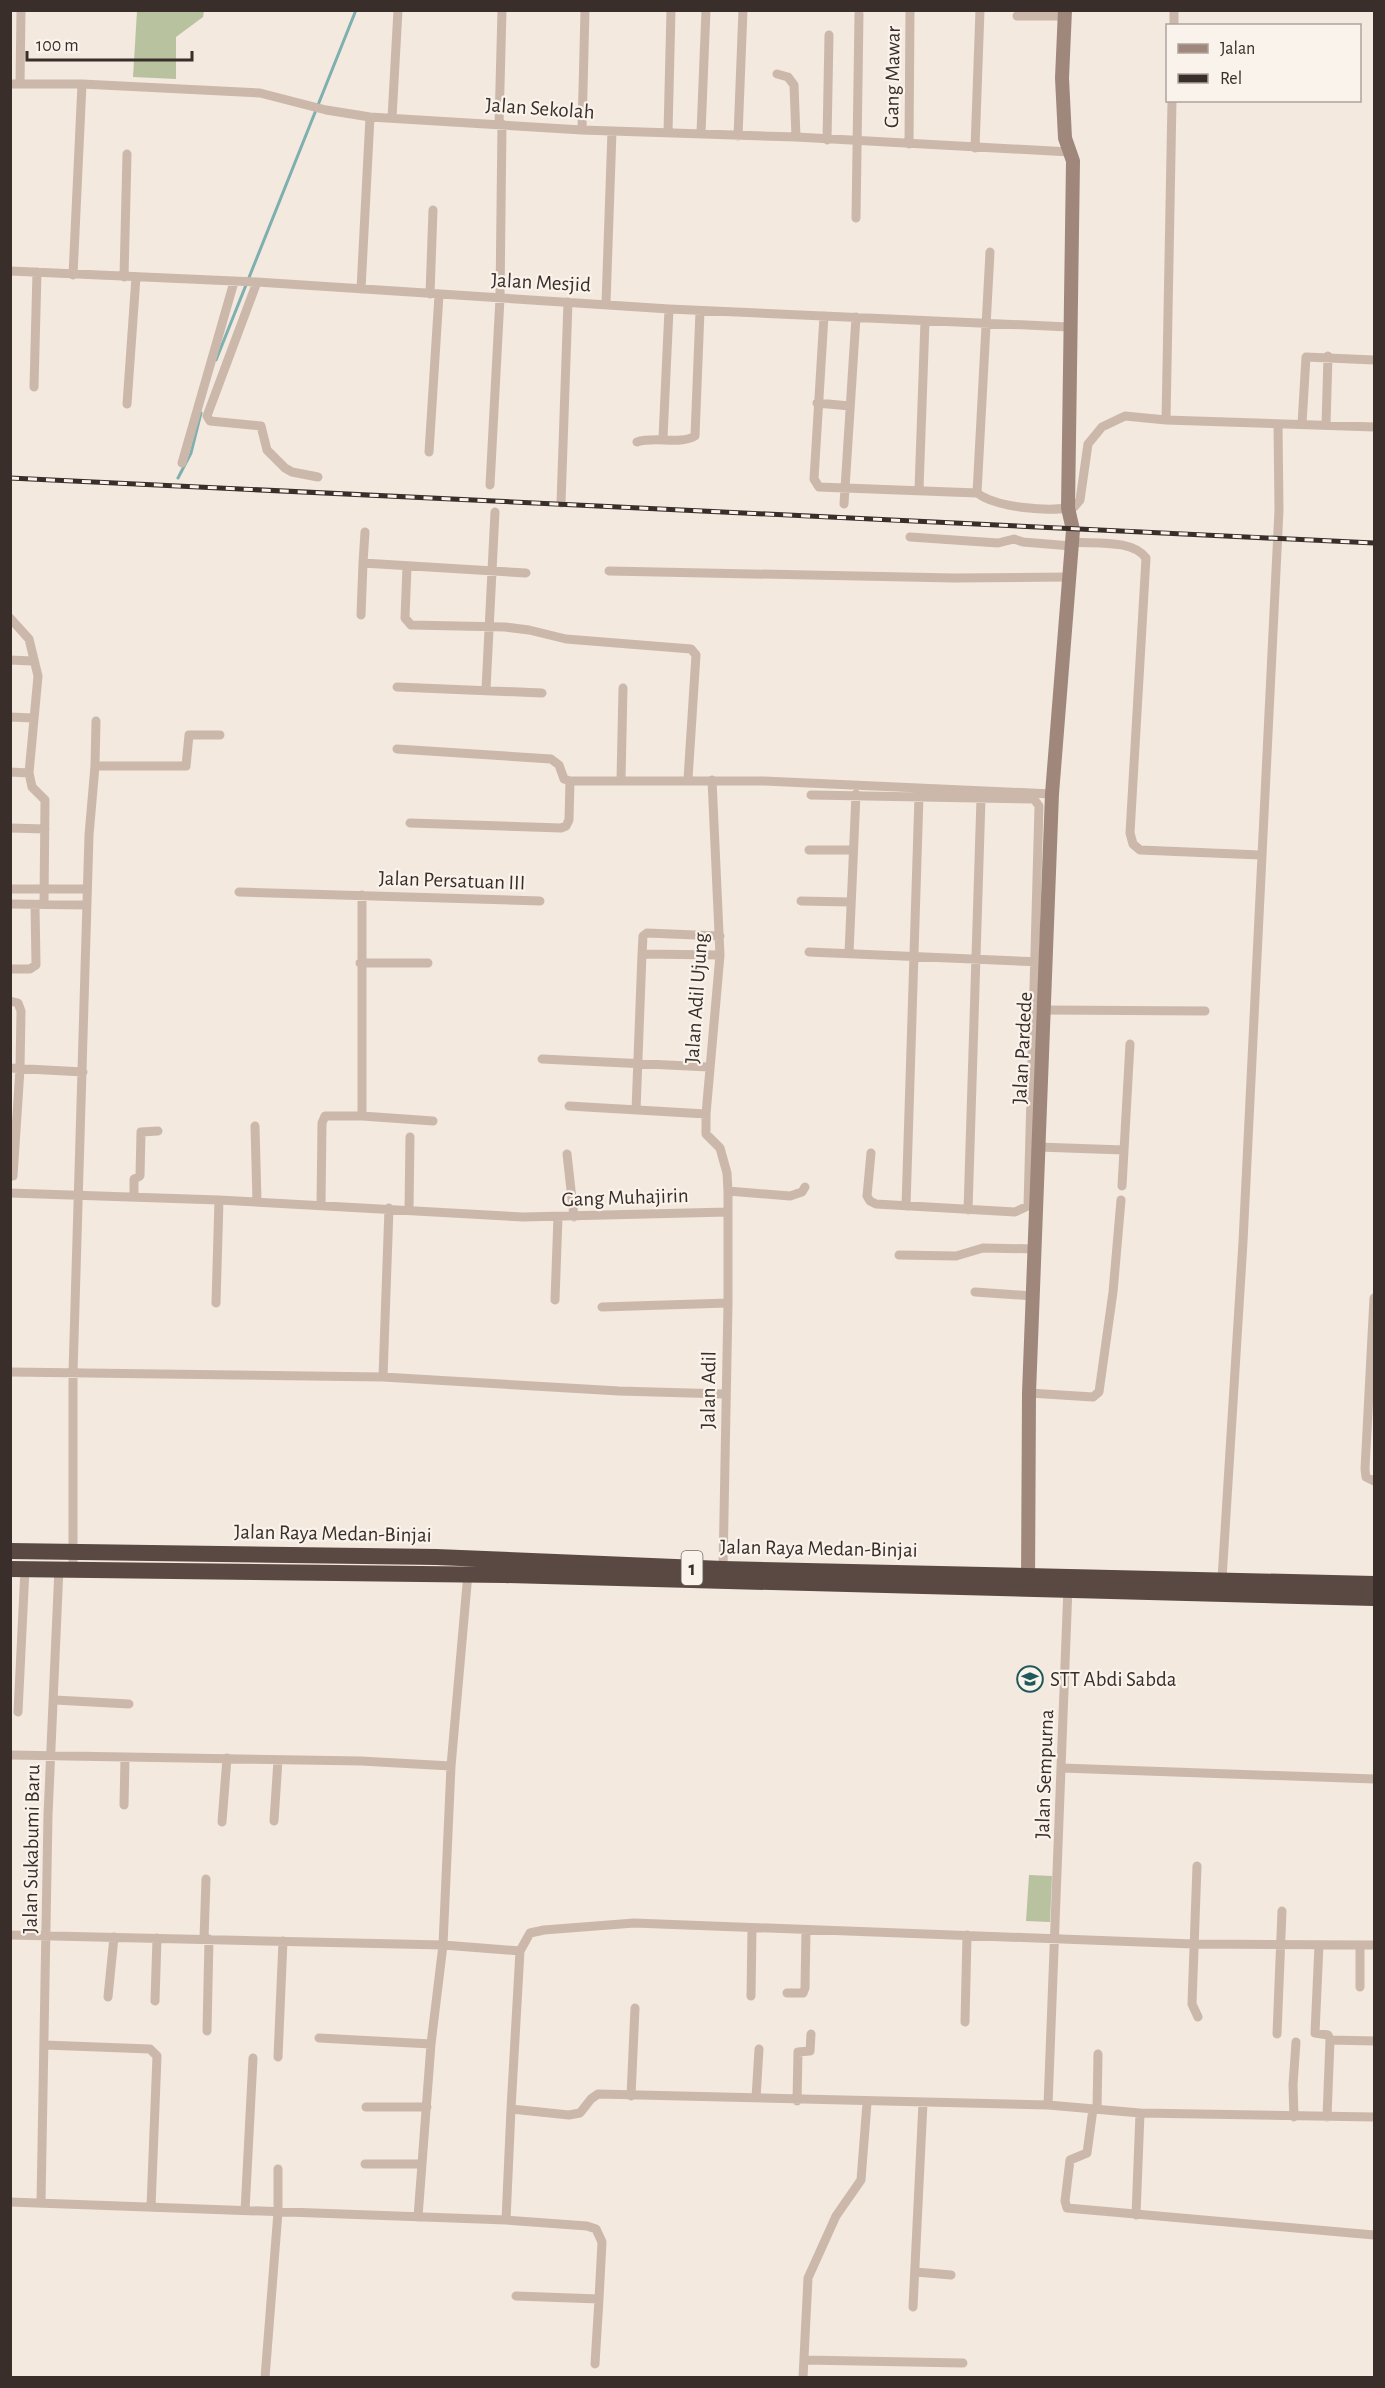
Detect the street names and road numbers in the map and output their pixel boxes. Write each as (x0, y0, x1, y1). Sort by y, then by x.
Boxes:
street label: Gang Mawar (881, 25, 904, 128)
street label: Jalan Sekolah (485, 94, 595, 123)
street label: Jalan Mesjid (491, 269, 592, 296)
street label: Jalan Persatuan III (378, 867, 526, 894)
street label: Jalan Adil Ujung (681, 931, 712, 1064)
street label: Jalan Pardede (1009, 991, 1036, 1105)
street label: Gang Muhajirin (561, 1185, 689, 1210)
street label: Jalan Adil (697, 1351, 720, 1429)
street label: Jalan Raya Medan-Binjai (234, 1521, 432, 1546)
street label: Jalan Raya Medan-Binjai (720, 1536, 918, 1561)
road number: 1 (682, 1551, 702, 1585)
street label: Jalan Sempurna (1032, 1709, 1057, 1839)
street label: Jalan Sukabumi Baru (20, 1764, 43, 1934)

